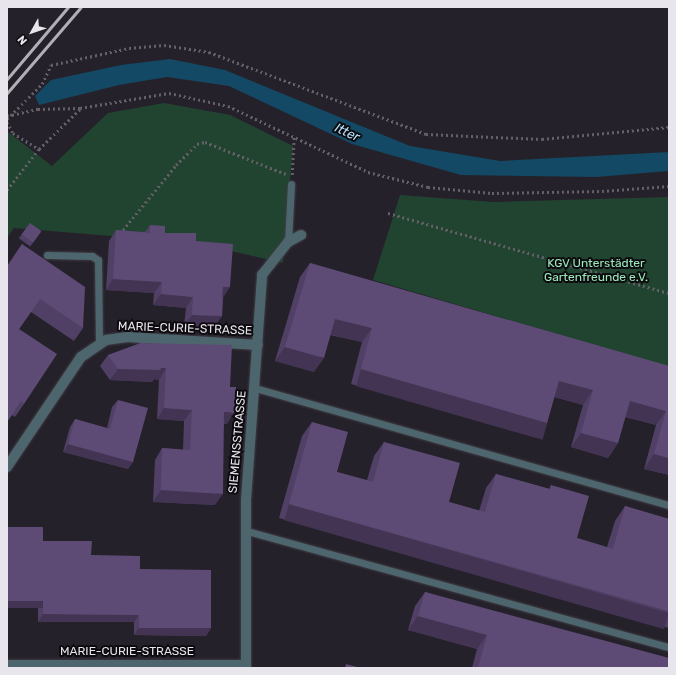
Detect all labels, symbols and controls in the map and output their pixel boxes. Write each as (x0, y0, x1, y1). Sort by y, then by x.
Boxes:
north arrow (12, 12, 52, 52)
text: N (15, 33, 30, 47)
water label: Itter (332, 120, 362, 146)
park label: KGV Unterstädter Gartenfreunde e.V. (544, 257, 648, 285)
street label: MARIE-CURIE-STRASSE (118, 319, 252, 339)
street label: SIEMENSSTRASSE (226, 390, 250, 494)
street label: MARIE-CURIE-STRASSE (60, 645, 194, 659)

